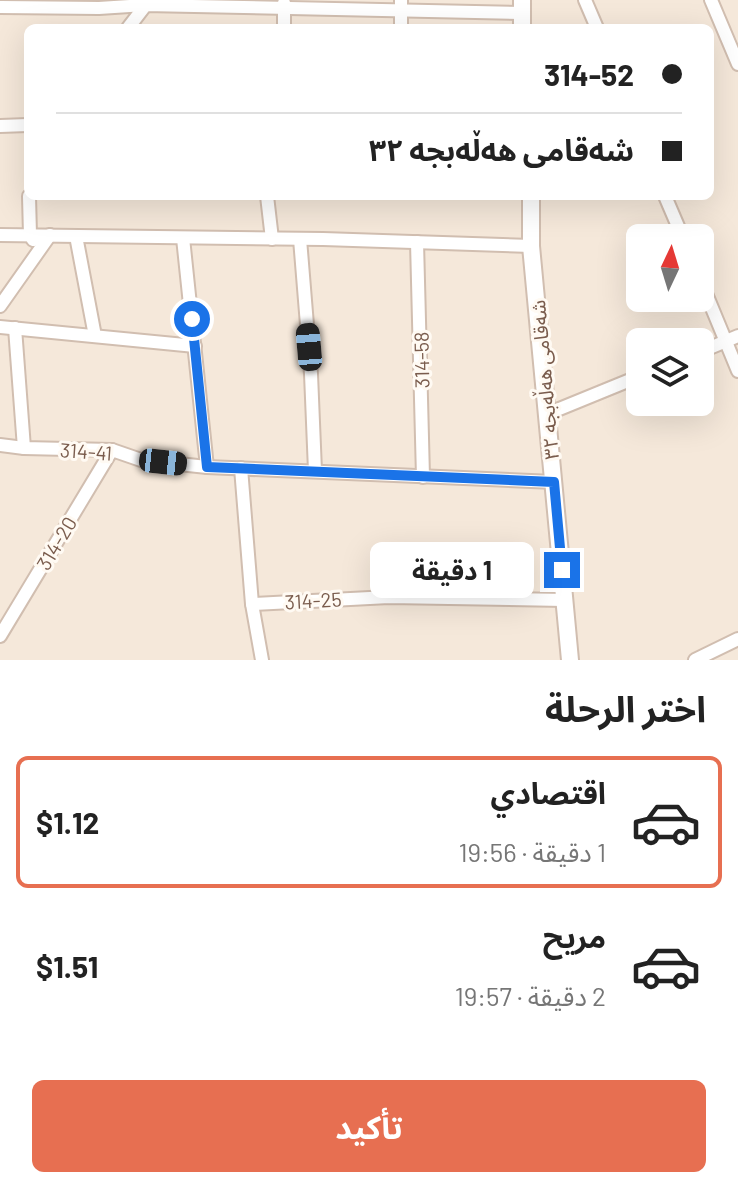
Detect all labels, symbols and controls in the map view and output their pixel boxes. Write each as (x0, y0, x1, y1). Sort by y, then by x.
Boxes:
text: 314-52 (544, 56, 634, 92)
text: شەقامی هەڵەبجە ٣٢ (369, 131, 634, 167)
north arrow (626, 224, 714, 312)
map controls (626, 224, 714, 416)
street label: شەقامی هەڵەبجە ٣٢ (523, 299, 564, 461)
route start (174, 301, 210, 337)
car (295, 322, 323, 372)
button: layers (626, 328, 714, 416)
street label: 314-58 (409, 331, 433, 389)
street label: 314-41 (59, 437, 113, 465)
car (138, 448, 188, 476)
street label: 314-20 (31, 512, 81, 574)
callout: 1 دقيقة (370, 542, 534, 598)
route end (544, 552, 580, 588)
text: 1 دقيقة (412, 554, 492, 585)
street label: 314-25 (284, 587, 342, 613)
text: اختر الرحلة (545, 686, 706, 729)
text: اقتصادي (491, 774, 606, 810)
icon: car (630, 786, 702, 858)
text: $1.12 (36, 804, 99, 840)
text: 1 دقيقة · 19:56 (458, 836, 606, 867)
text: مريح (543, 918, 606, 954)
icon: car (630, 930, 702, 1002)
text: $1.51 (36, 948, 98, 984)
text: 2 دقيقة · 19:57 (455, 980, 606, 1011)
button: تأكيد (32, 1080, 706, 1172)

